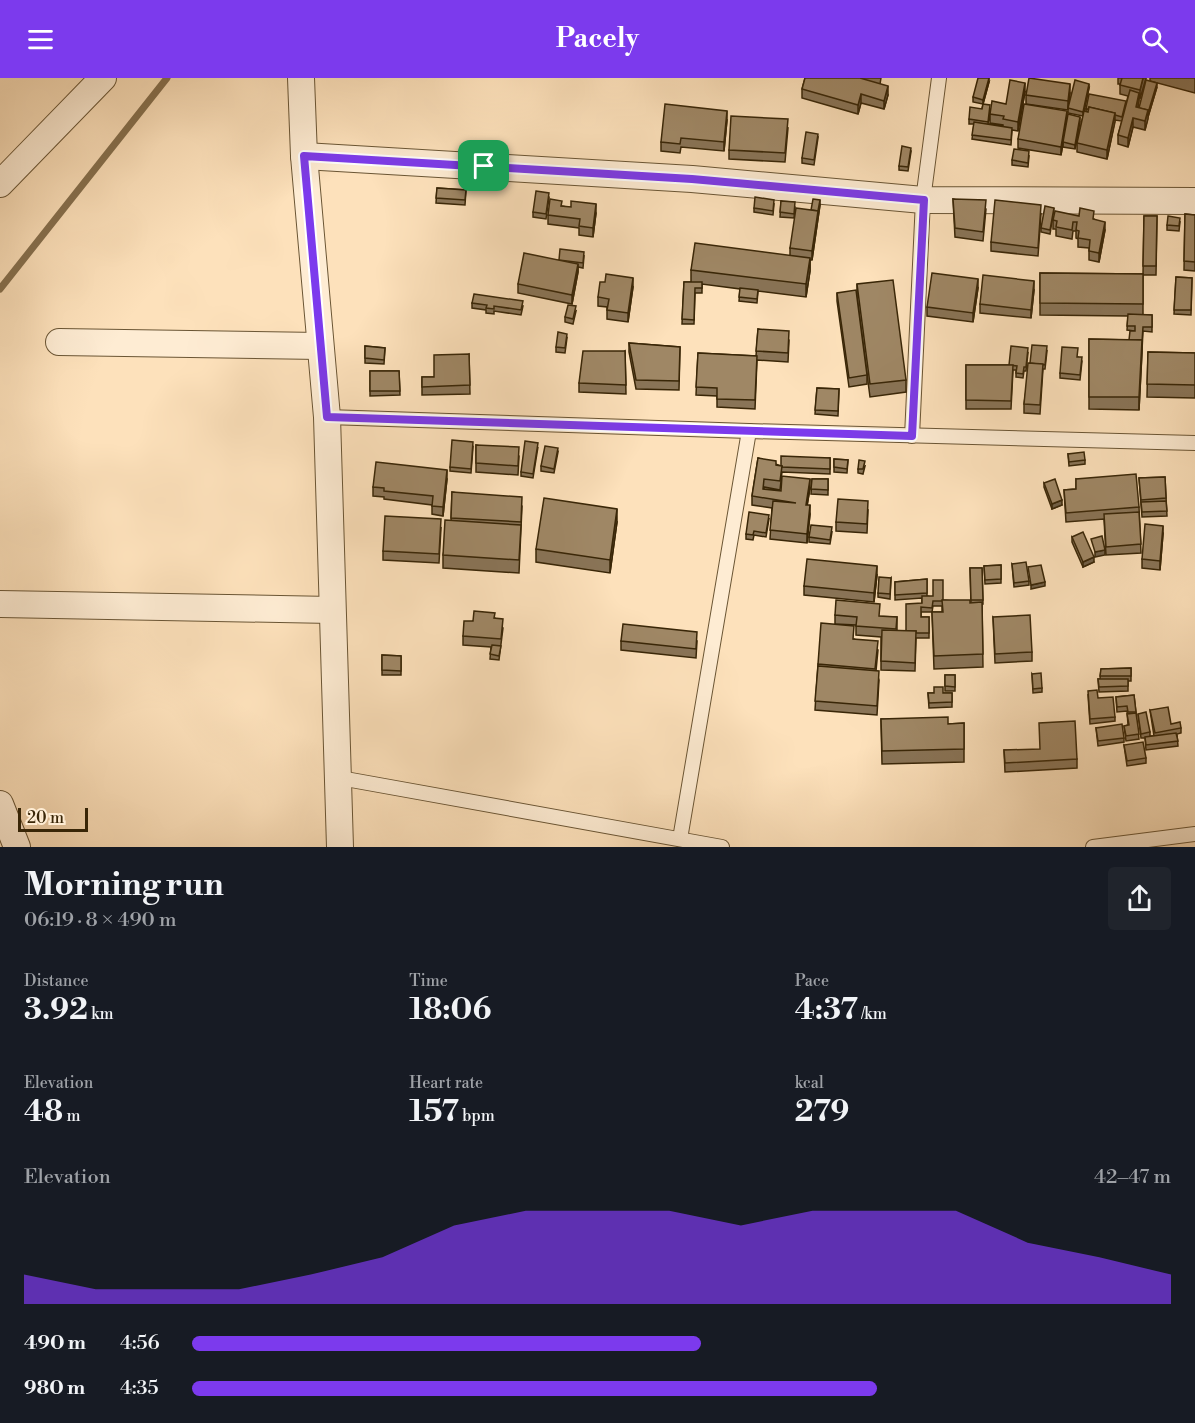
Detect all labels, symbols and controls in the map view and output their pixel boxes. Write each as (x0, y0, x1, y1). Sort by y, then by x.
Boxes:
text: Pacely (556, 22, 639, 56)
icon: menu (24, 23, 57, 56)
icon: search (1138, 23, 1171, 56)
pin (458, 140, 509, 191)
icon: arrive (467, 149, 500, 182)
scale bar (18, 805, 88, 832)
text: 20 m (27, 808, 64, 828)
text: Morning run (24, 865, 224, 906)
button: share (1108, 867, 1171, 930)
text: 06:19 · 8 × 490 m (24, 908, 176, 933)
text: Distance (24, 971, 89, 991)
text: Time (409, 971, 448, 991)
text: Pace (795, 971, 829, 991)
text: 3.92 (24, 991, 88, 1029)
text: 18:06 (409, 991, 491, 1029)
text: 4:37 (795, 991, 858, 1029)
text: km (88, 1004, 114, 1024)
text: /km (858, 1004, 887, 1024)
text: Elevation (24, 1073, 93, 1093)
text: Heart rate (409, 1073, 483, 1093)
text: kcal (795, 1073, 824, 1093)
text: 48 (24, 1093, 63, 1131)
text: 157 (409, 1093, 459, 1131)
text: 279 (795, 1093, 849, 1131)
text: m (63, 1106, 81, 1126)
text: bpm (459, 1106, 495, 1126)
text: Elevation (24, 1165, 111, 1190)
text: 42–47 m (1094, 1165, 1171, 1190)
text: 490 m (24, 1331, 86, 1356)
text: 4:56 (120, 1331, 160, 1356)
text: 980 m (24, 1376, 85, 1401)
text: 4:35 (120, 1376, 158, 1401)

